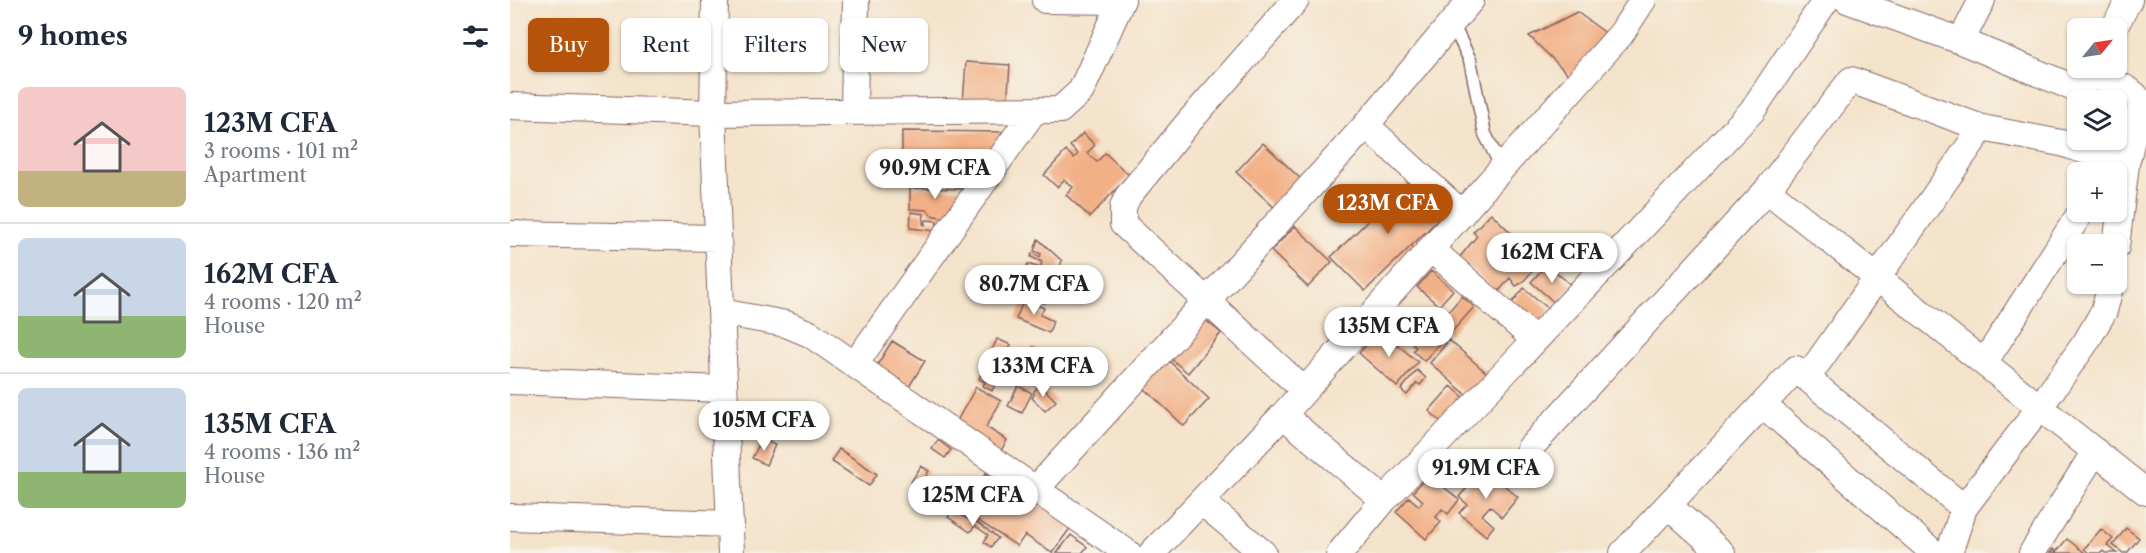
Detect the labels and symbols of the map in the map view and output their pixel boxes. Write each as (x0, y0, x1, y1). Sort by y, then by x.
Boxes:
north arrow (2067, 18, 2127, 78)
pin: 90.9M CFA (866, 149, 1004, 200)
pin: 123M CFA (1326, 184, 1450, 235)
pin: 162M CFA (1490, 233, 1614, 284)
pin: 80.7M CFA (965, 265, 1103, 316)
pin: 135M CFA (1327, 307, 1451, 358)
pin: 133M CFA (981, 347, 1105, 398)
pin: 105M CFA (702, 401, 826, 452)
pin: 91.9M CFA (1417, 449, 1555, 500)
pin: 125M CFA (911, 476, 1035, 527)

